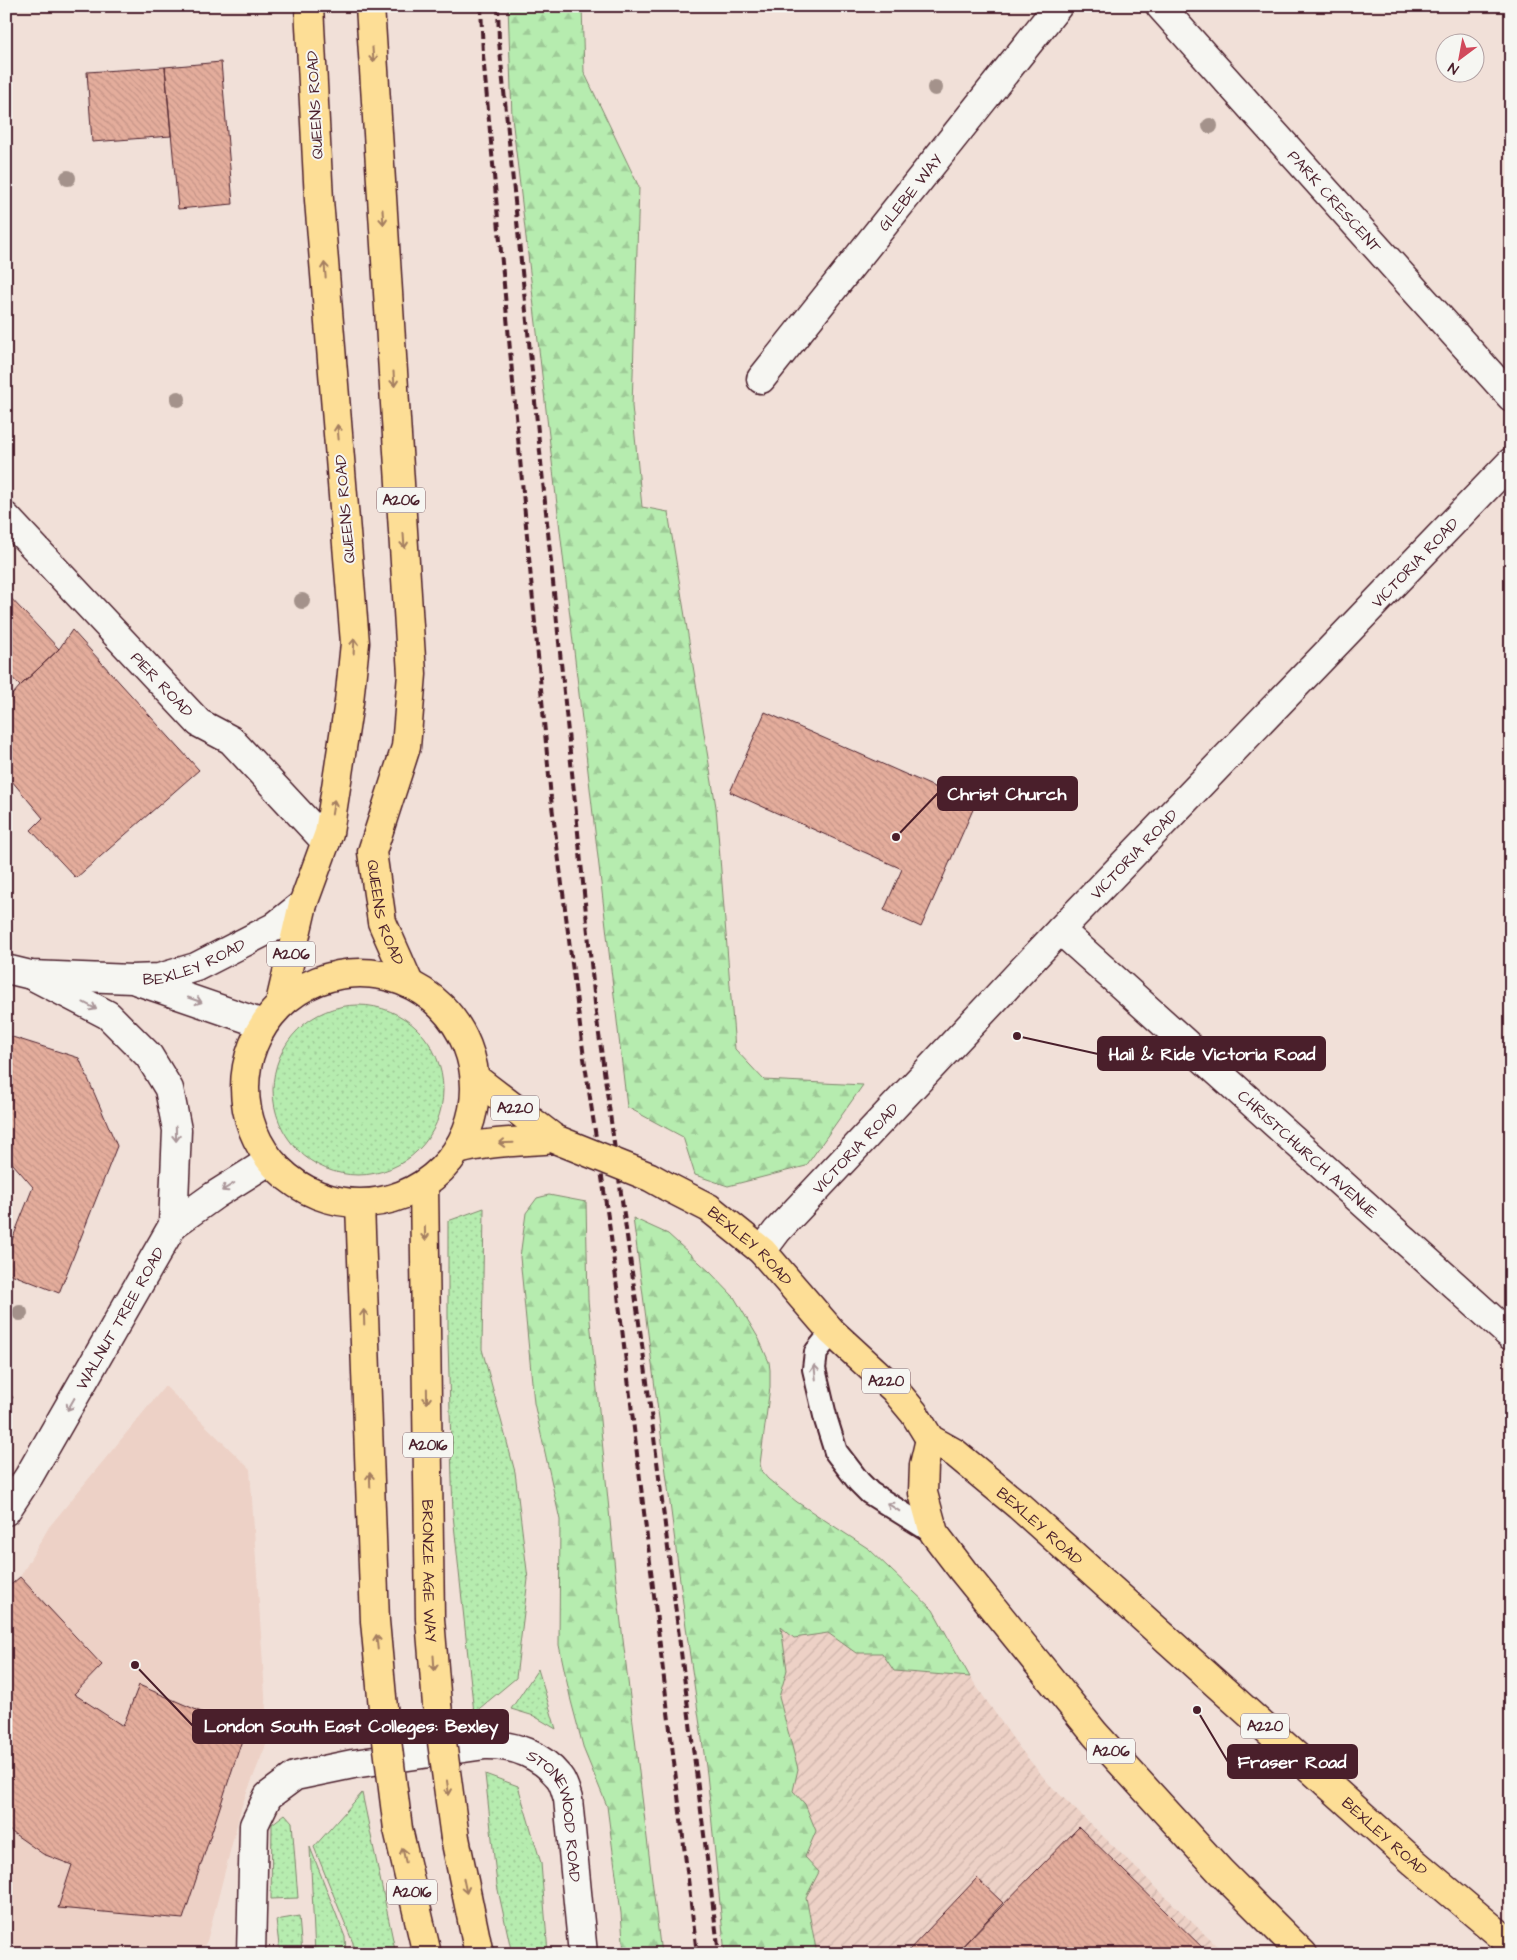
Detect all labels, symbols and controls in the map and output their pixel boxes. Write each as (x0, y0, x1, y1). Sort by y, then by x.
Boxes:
north arrow (1434, 32, 1484, 82)
one-way arrow (369, 47, 378, 63)
street label: QUEENS ROAD (301, 50, 329, 160)
text: N (1444, 57, 1463, 79)
street label: PARK CRESCENT (1282, 145, 1386, 258)
street label: GLEBE WAY (873, 149, 948, 236)
one-way arrow (379, 209, 388, 225)
one-way arrow (320, 262, 329, 278)
one-way arrow (389, 371, 398, 387)
one-way arrow (333, 424, 342, 440)
street label: QUEENS ROAD (329, 454, 361, 564)
road number: A206 (377, 488, 425, 512)
street label: VICTORIA ROAD (1366, 513, 1464, 613)
one-way arrow (399, 533, 409, 549)
one-way arrow (350, 639, 359, 655)
street label: PIER ROAD (126, 647, 198, 722)
callout: Christ Church (938, 777, 1077, 810)
text: Christ Church (948, 782, 1068, 807)
one-way arrow (328, 800, 338, 816)
street label: VICTORIA ROAD (1085, 804, 1183, 904)
street label: QUEENS ROAD (361, 858, 410, 969)
street label: BEXLEY ROAD (142, 933, 249, 991)
road number: A206 (267, 942, 315, 966)
one-way arrow (186, 996, 202, 1006)
one-way arrow (82, 1002, 97, 1011)
callout: Hail & Ride Victoria Road (1098, 1037, 1325, 1070)
text: Hail & Ride Victoria Road (1109, 1042, 1316, 1067)
street label: CHRISTCHURCH AVENUE (1233, 1085, 1383, 1224)
road number: A220 (491, 1096, 539, 1120)
street label: VICTORIA ROAD (807, 1098, 904, 1199)
one-way arrow (171, 1126, 181, 1142)
one-way arrow (498, 1139, 514, 1148)
one-way arrow (221, 1181, 235, 1192)
street label: BEXLEY ROAD (703, 1201, 797, 1291)
one-way arrow (420, 1225, 429, 1241)
street label: WALNUT TREE ROAD (71, 1243, 170, 1394)
one-way arrow (359, 1309, 369, 1326)
one-way arrow (810, 1365, 820, 1381)
road number: A220 (862, 1368, 910, 1394)
one-way arrow (422, 1388, 432, 1404)
one-way arrow (65, 1396, 75, 1410)
road number: A2016 (403, 1432, 453, 1458)
one-way arrow (365, 1472, 375, 1488)
street label: BEXLEY ROAD (992, 1482, 1088, 1571)
street label: BRONZE AGE WAY (416, 1499, 442, 1644)
one-way arrow (886, 1502, 900, 1512)
one-way arrow (372, 1634, 382, 1650)
one-way arrow (429, 1655, 438, 1671)
callout: London South East Colleges: Bexley (193, 1710, 508, 1743)
text: London South East Colleges: Bexley (204, 1714, 498, 1740)
road number: A220 (1241, 1714, 1289, 1738)
road number: A206 (1087, 1738, 1135, 1764)
street label: STONEWOOD ROAD (523, 1744, 586, 1883)
callout: Fraser Road (1228, 1745, 1357, 1778)
text: Fraser Road (1238, 1750, 1347, 1775)
one-way arrow (443, 1779, 453, 1795)
street label: BEXLEY ROAD (1337, 1792, 1432, 1881)
one-way arrow (399, 1848, 408, 1864)
one-way arrow (461, 1877, 470, 1893)
road number: A2016 (387, 1880, 437, 1904)

